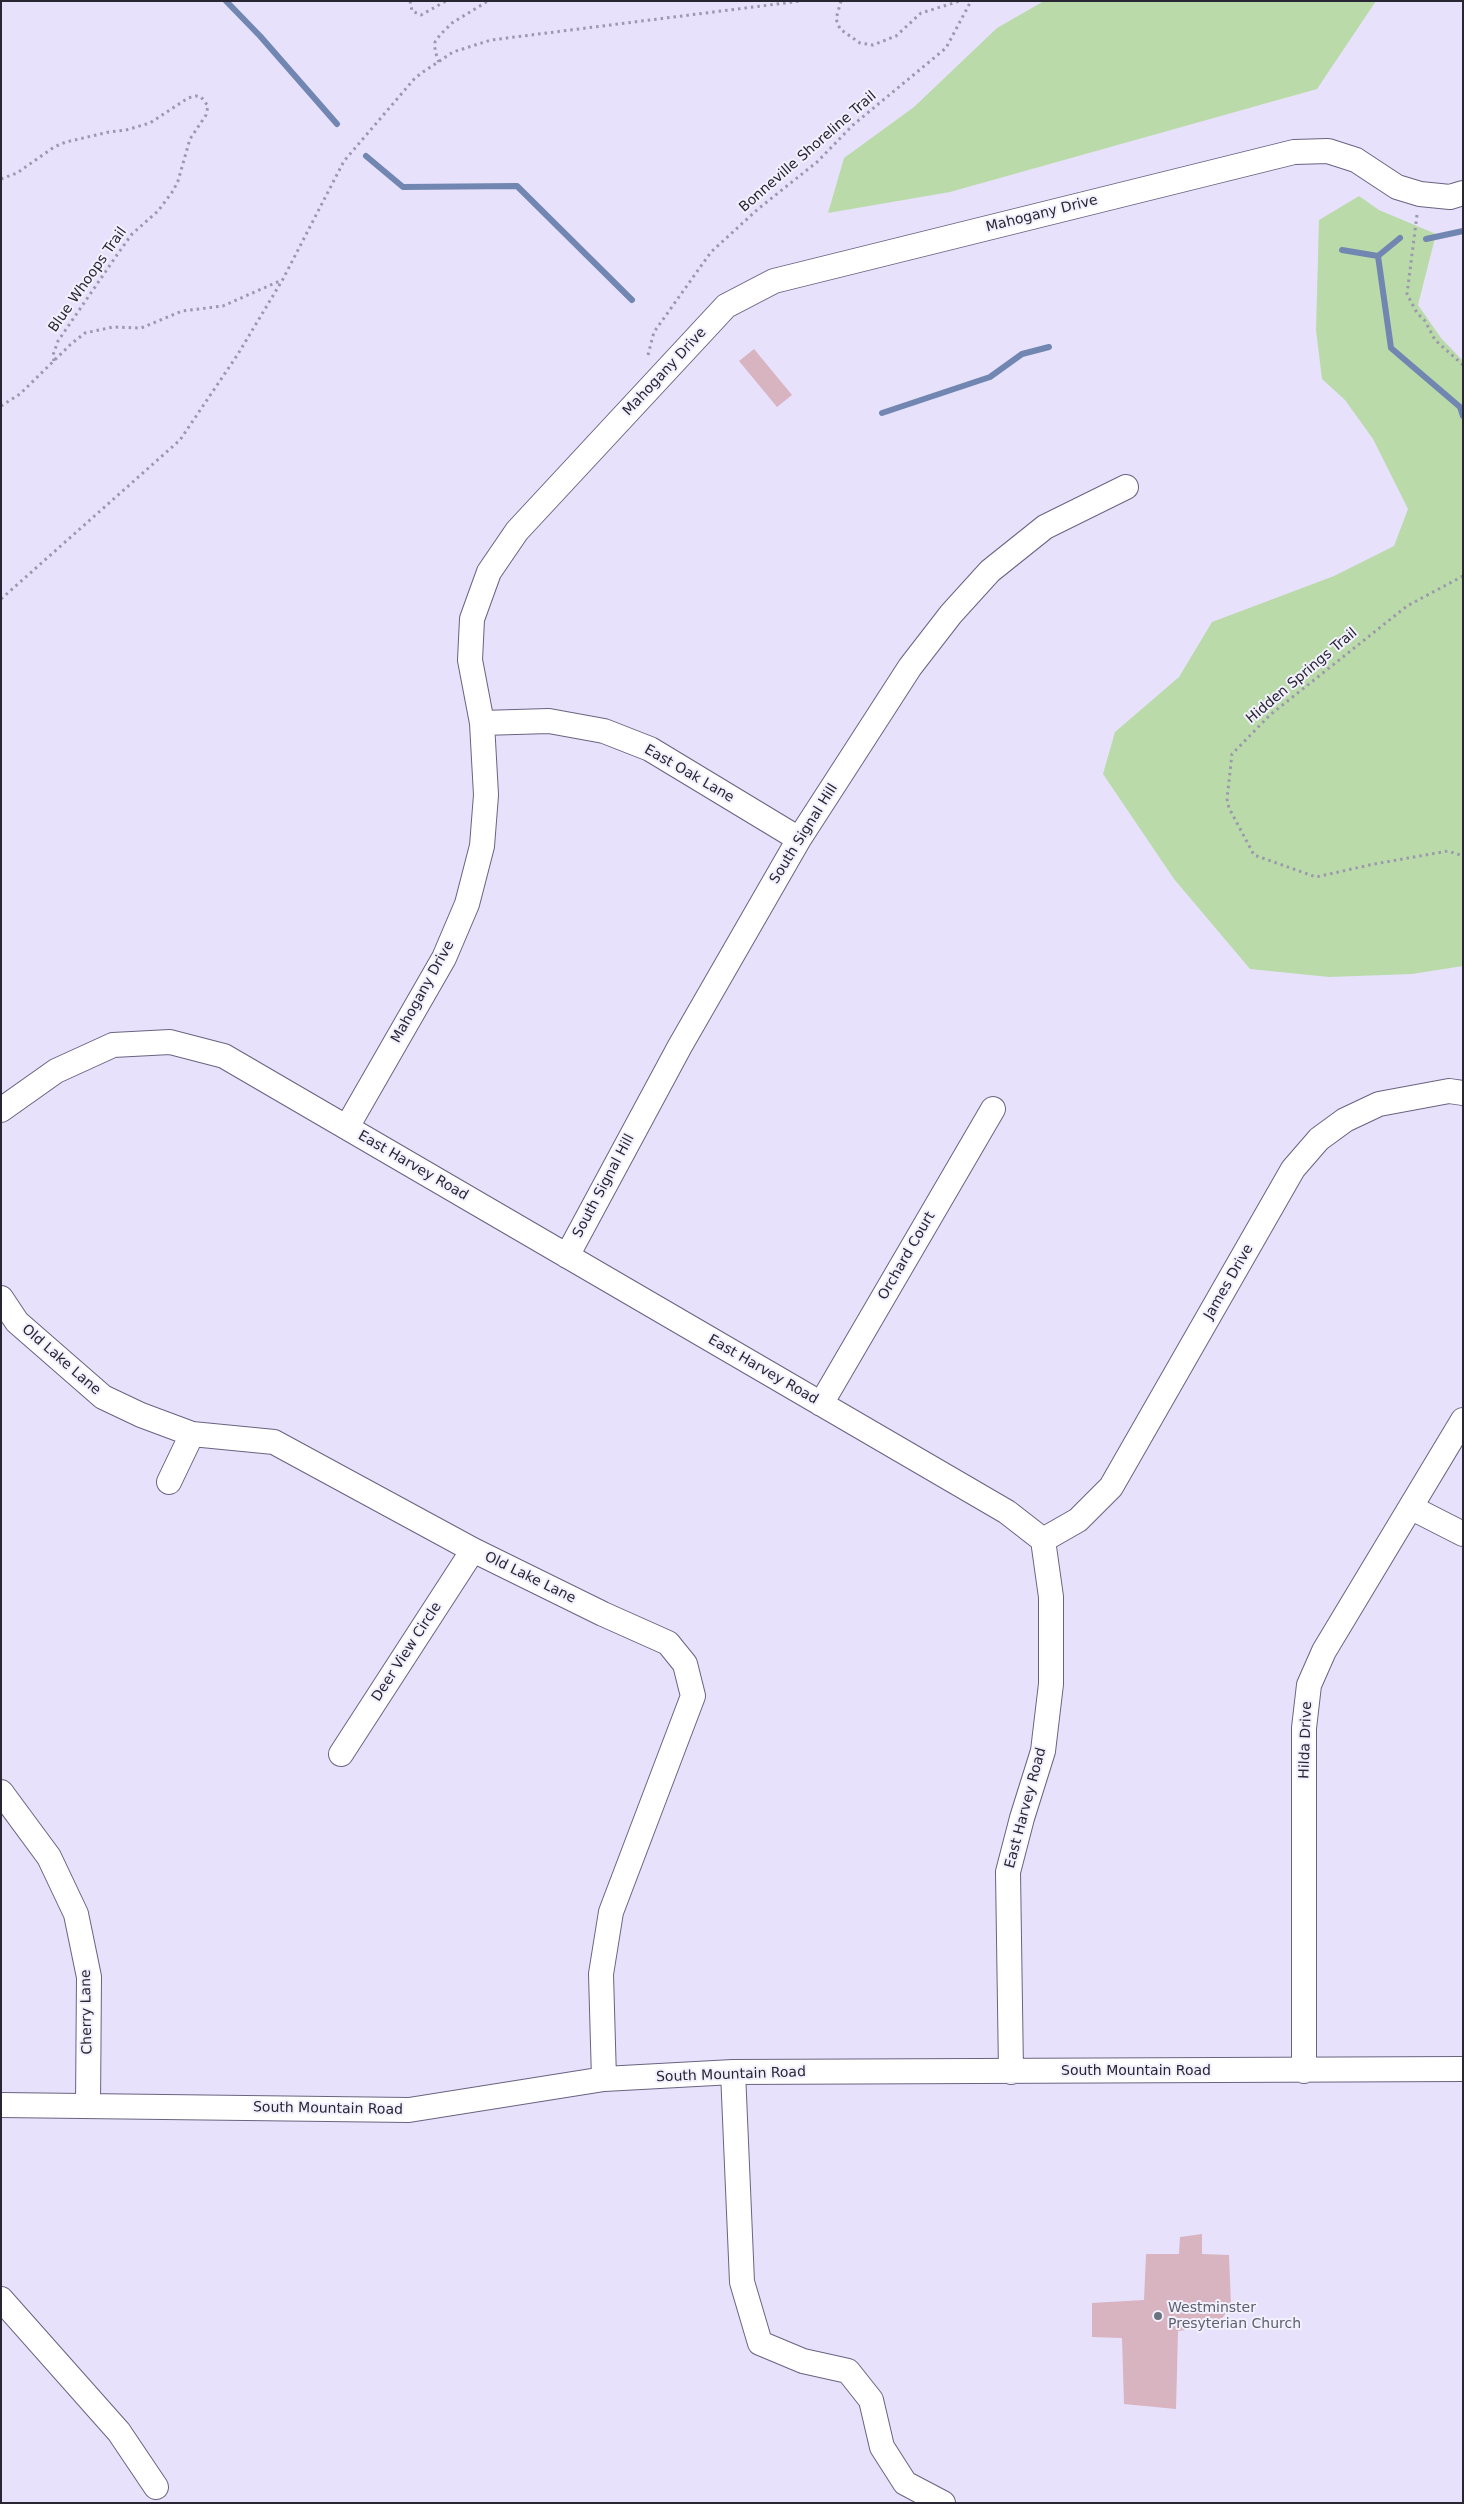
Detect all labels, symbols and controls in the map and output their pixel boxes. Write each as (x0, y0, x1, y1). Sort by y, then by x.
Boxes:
street label: Bonneville Shoreline Trail (736, 88, 880, 216)
street label: Mahogany Drive (984, 192, 1100, 236)
street label: Blue Whoops Trail (45, 224, 131, 336)
street label: Mahogany Drive (620, 324, 710, 420)
street label: Hidden Springs Trail (1243, 625, 1361, 727)
street label: East Oak Lane (641, 742, 737, 806)
street label: South Signal Hill (766, 781, 842, 887)
street label: Mahogany Drive (388, 938, 458, 1046)
street label: East Harvey Road (355, 1128, 471, 1204)
street label: South Signal Hill (570, 1131, 638, 1241)
street label: Orchard Court (875, 1209, 939, 1303)
street label: James Drive (1201, 1241, 1257, 1323)
street label: Old Lake Lane (18, 1321, 104, 1399)
street label: East Harvey Road (705, 1332, 821, 1408)
street label: Old Lake Lane (482, 1549, 578, 1607)
street label: Deer View Circle (369, 1599, 445, 1705)
street label: Hilda Drive (1296, 1701, 1316, 1779)
street label: East Harvey Road (1002, 1746, 1050, 1870)
street label: Cherry Lane (78, 1969, 96, 2055)
street label: South Mountain Road (1061, 2063, 1211, 2079)
street label: South Mountain Road (656, 2064, 806, 2086)
street label: South Mountain Road (253, 2099, 403, 2119)
place label: Westminster Presyterian Church (1168, 2300, 1301, 2332)
marker: Westminster Presyterian Church (1152, 2310, 1164, 2322)

